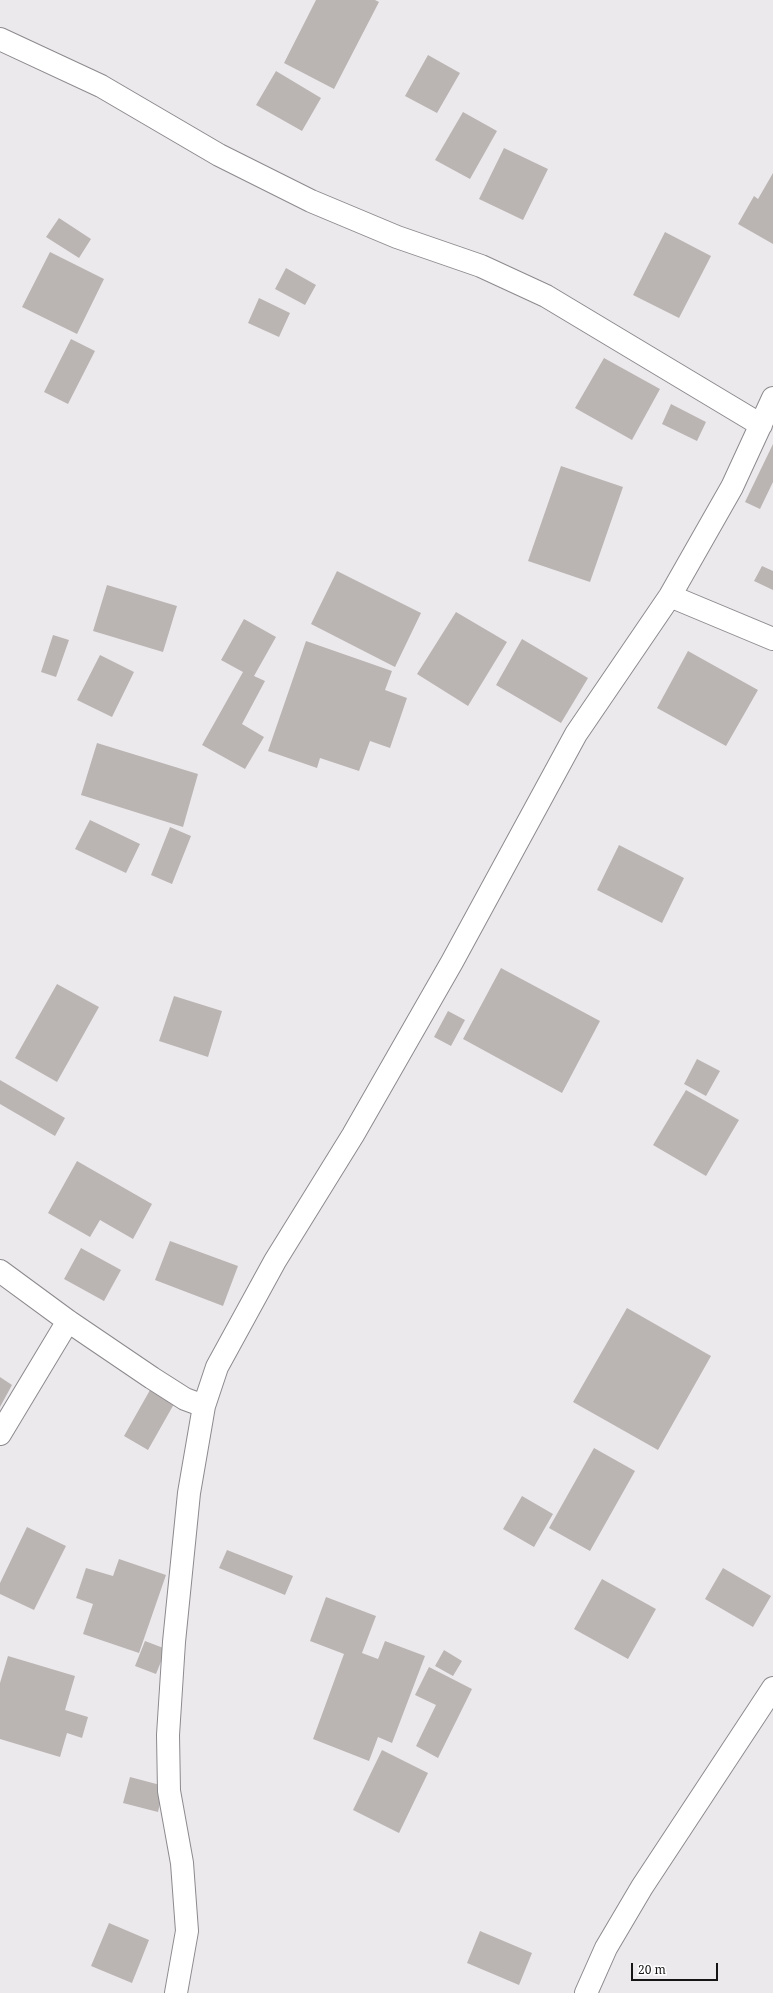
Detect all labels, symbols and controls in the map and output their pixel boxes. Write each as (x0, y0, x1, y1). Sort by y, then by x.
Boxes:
scale bar (633, 1955, 720, 1981)
text: 20 m (638, 1961, 666, 1978)

